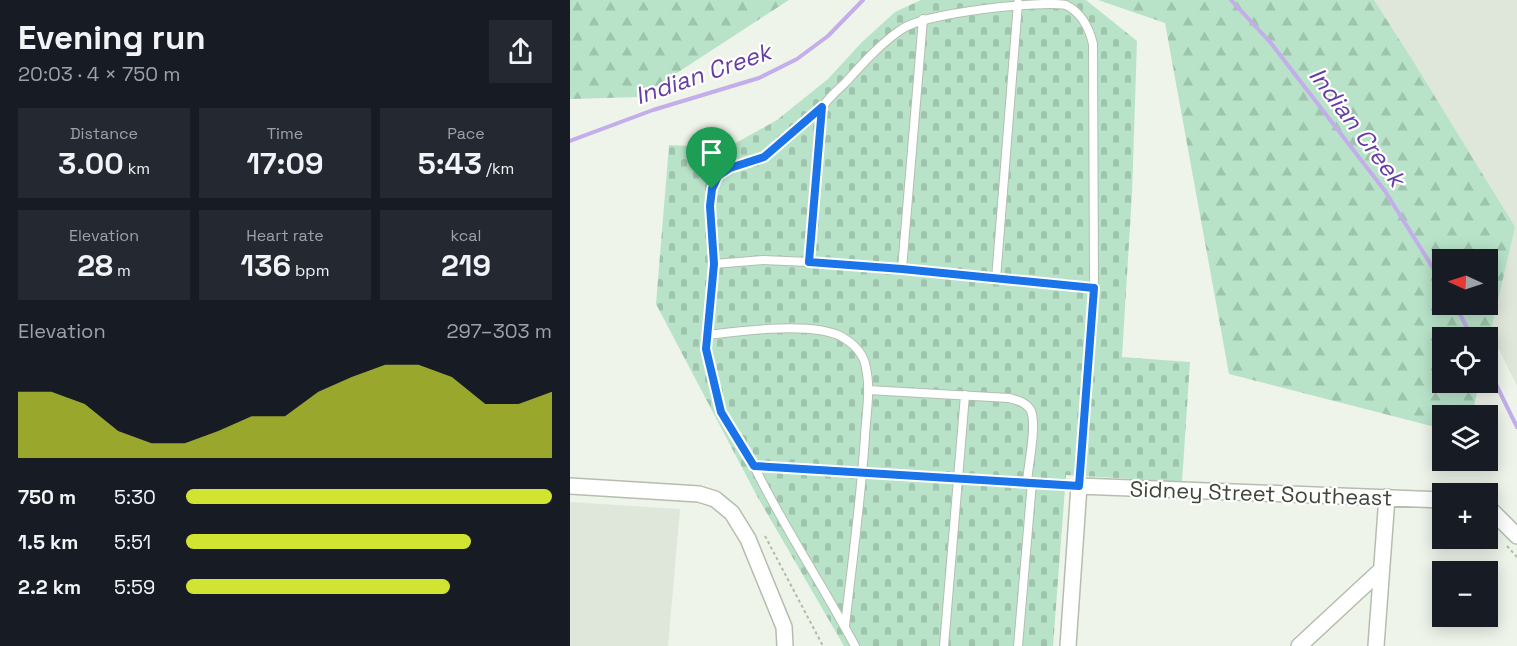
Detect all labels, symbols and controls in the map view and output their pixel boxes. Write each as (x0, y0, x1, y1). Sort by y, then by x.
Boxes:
text: Evening run (18, 17, 206, 59)
button: share (489, 20, 552, 83)
water label: Indian Creek (631, 35, 778, 111)
text: 20:03 · 4 × 750 m (18, 61, 180, 87)
water label: Indian Creek (1302, 61, 1414, 195)
text: Distance (70, 123, 138, 144)
text: Time (267, 123, 303, 144)
text: Pace (447, 123, 485, 144)
pin (686, 127, 737, 189)
icon: arrive (695, 136, 728, 169)
text: 3.00 (58, 144, 124, 183)
text: 17:09 (246, 144, 324, 183)
text: 5:43 (418, 144, 482, 183)
text: km (124, 158, 150, 179)
text: /km (482, 158, 514, 179)
text: Elevation (69, 225, 139, 246)
text: Heart rate (246, 225, 324, 246)
text: kcal (451, 225, 481, 246)
text: 28 (77, 246, 113, 285)
text: 136 (241, 246, 291, 285)
text: 219 (441, 246, 491, 285)
north arrow (1432, 249, 1498, 315)
map controls (1432, 249, 1498, 627)
text: m (113, 260, 131, 281)
text: bpm (291, 260, 329, 281)
text: Elevation (18, 318, 106, 344)
text: 297–303 m (447, 318, 552, 344)
button: locate (1432, 327, 1498, 393)
button: layers (1432, 405, 1498, 471)
street label: Sidney Street Southeast (1129, 474, 1393, 512)
button: + (1432, 483, 1498, 549)
text: 750 m (18, 484, 76, 510)
text: 5:30 (114, 484, 156, 510)
text: 1.5 km (18, 529, 78, 555)
text: 5:51 (114, 529, 151, 555)
button: − (1432, 561, 1498, 627)
text: 2.2 km (18, 574, 81, 600)
text: 5:59 (114, 574, 155, 600)

